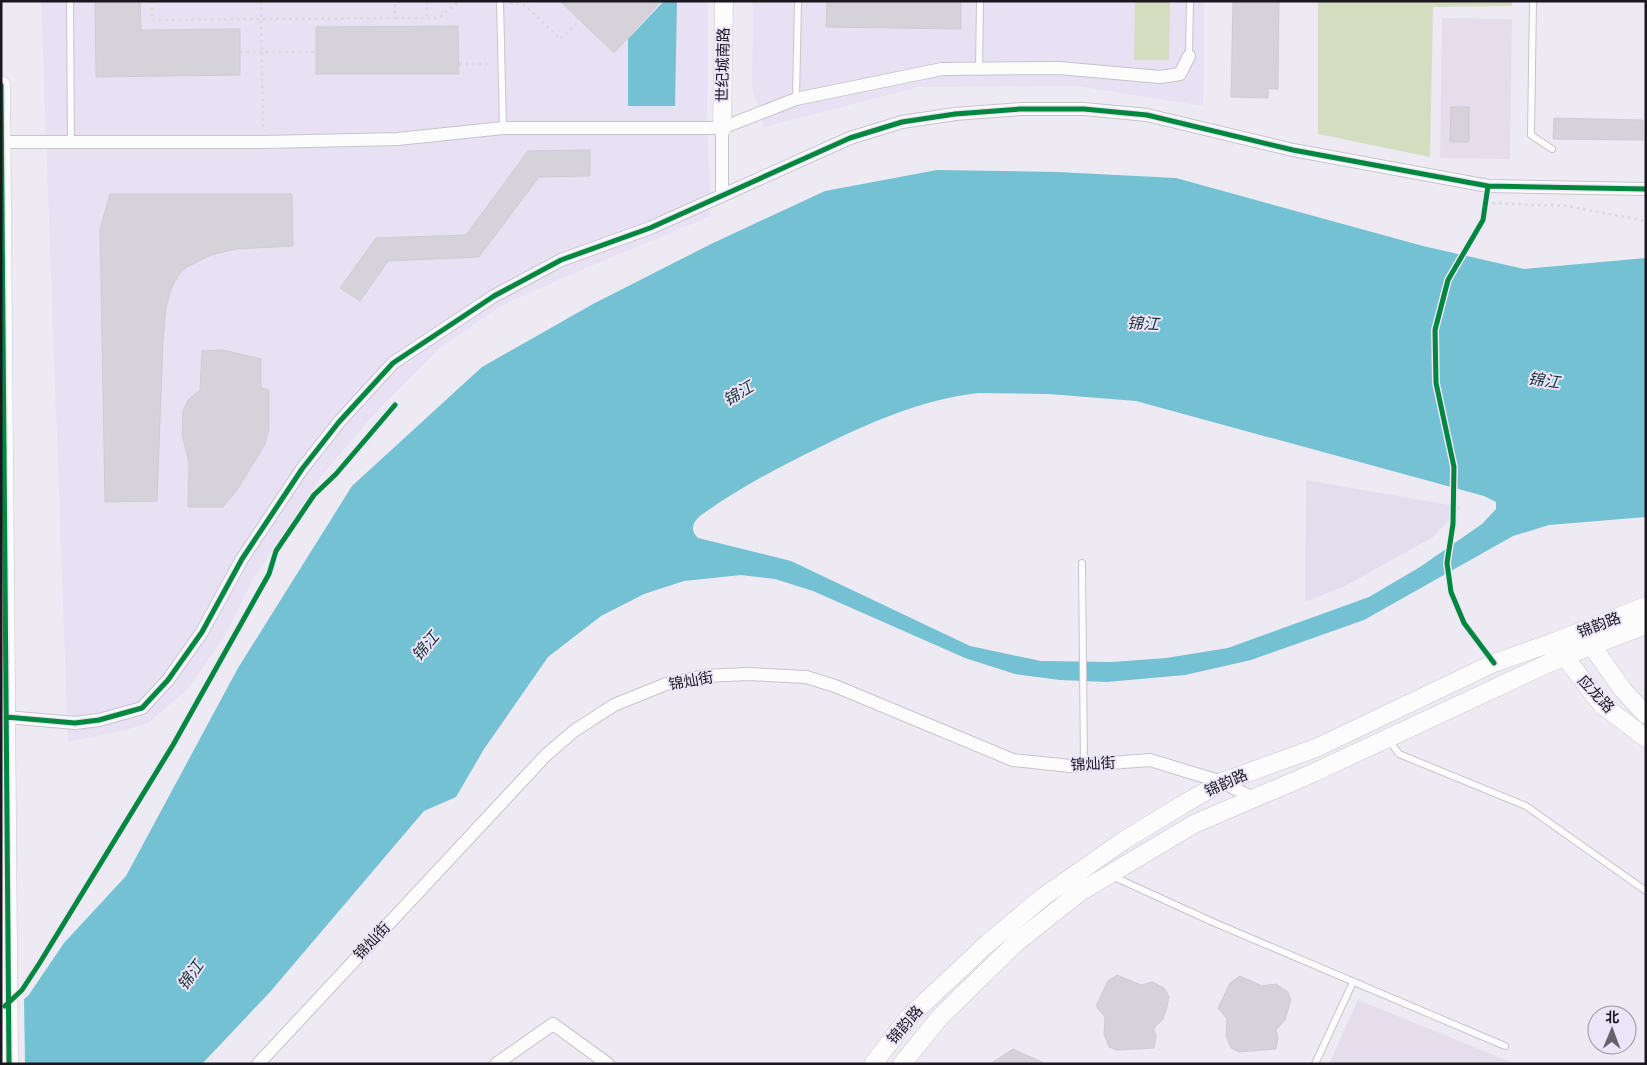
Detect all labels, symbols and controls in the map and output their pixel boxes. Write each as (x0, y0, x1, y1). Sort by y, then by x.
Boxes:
street label: 世纪城南路 (713, 27, 733, 103)
water label: 锦江 (1126, 313, 1161, 334)
water label: 锦江 (1527, 369, 1563, 392)
water label: 锦江 (720, 376, 759, 410)
street label: 锦韵路 (1575, 609, 1623, 641)
water label: 锦江 (408, 626, 444, 665)
street label: 锦灿街 (667, 668, 715, 694)
street label: 应龙路 (1574, 671, 1618, 717)
street label: 锦灿街 (1070, 754, 1116, 774)
street label: 锦韵路 (1202, 766, 1250, 800)
street label: 锦灿街 (350, 918, 394, 964)
water label: 锦江 (173, 955, 209, 994)
street label: 锦韵路 (883, 1002, 927, 1048)
north arrow (1587, 1005, 1637, 1055)
text: 北 (1605, 1009, 1619, 1026)

